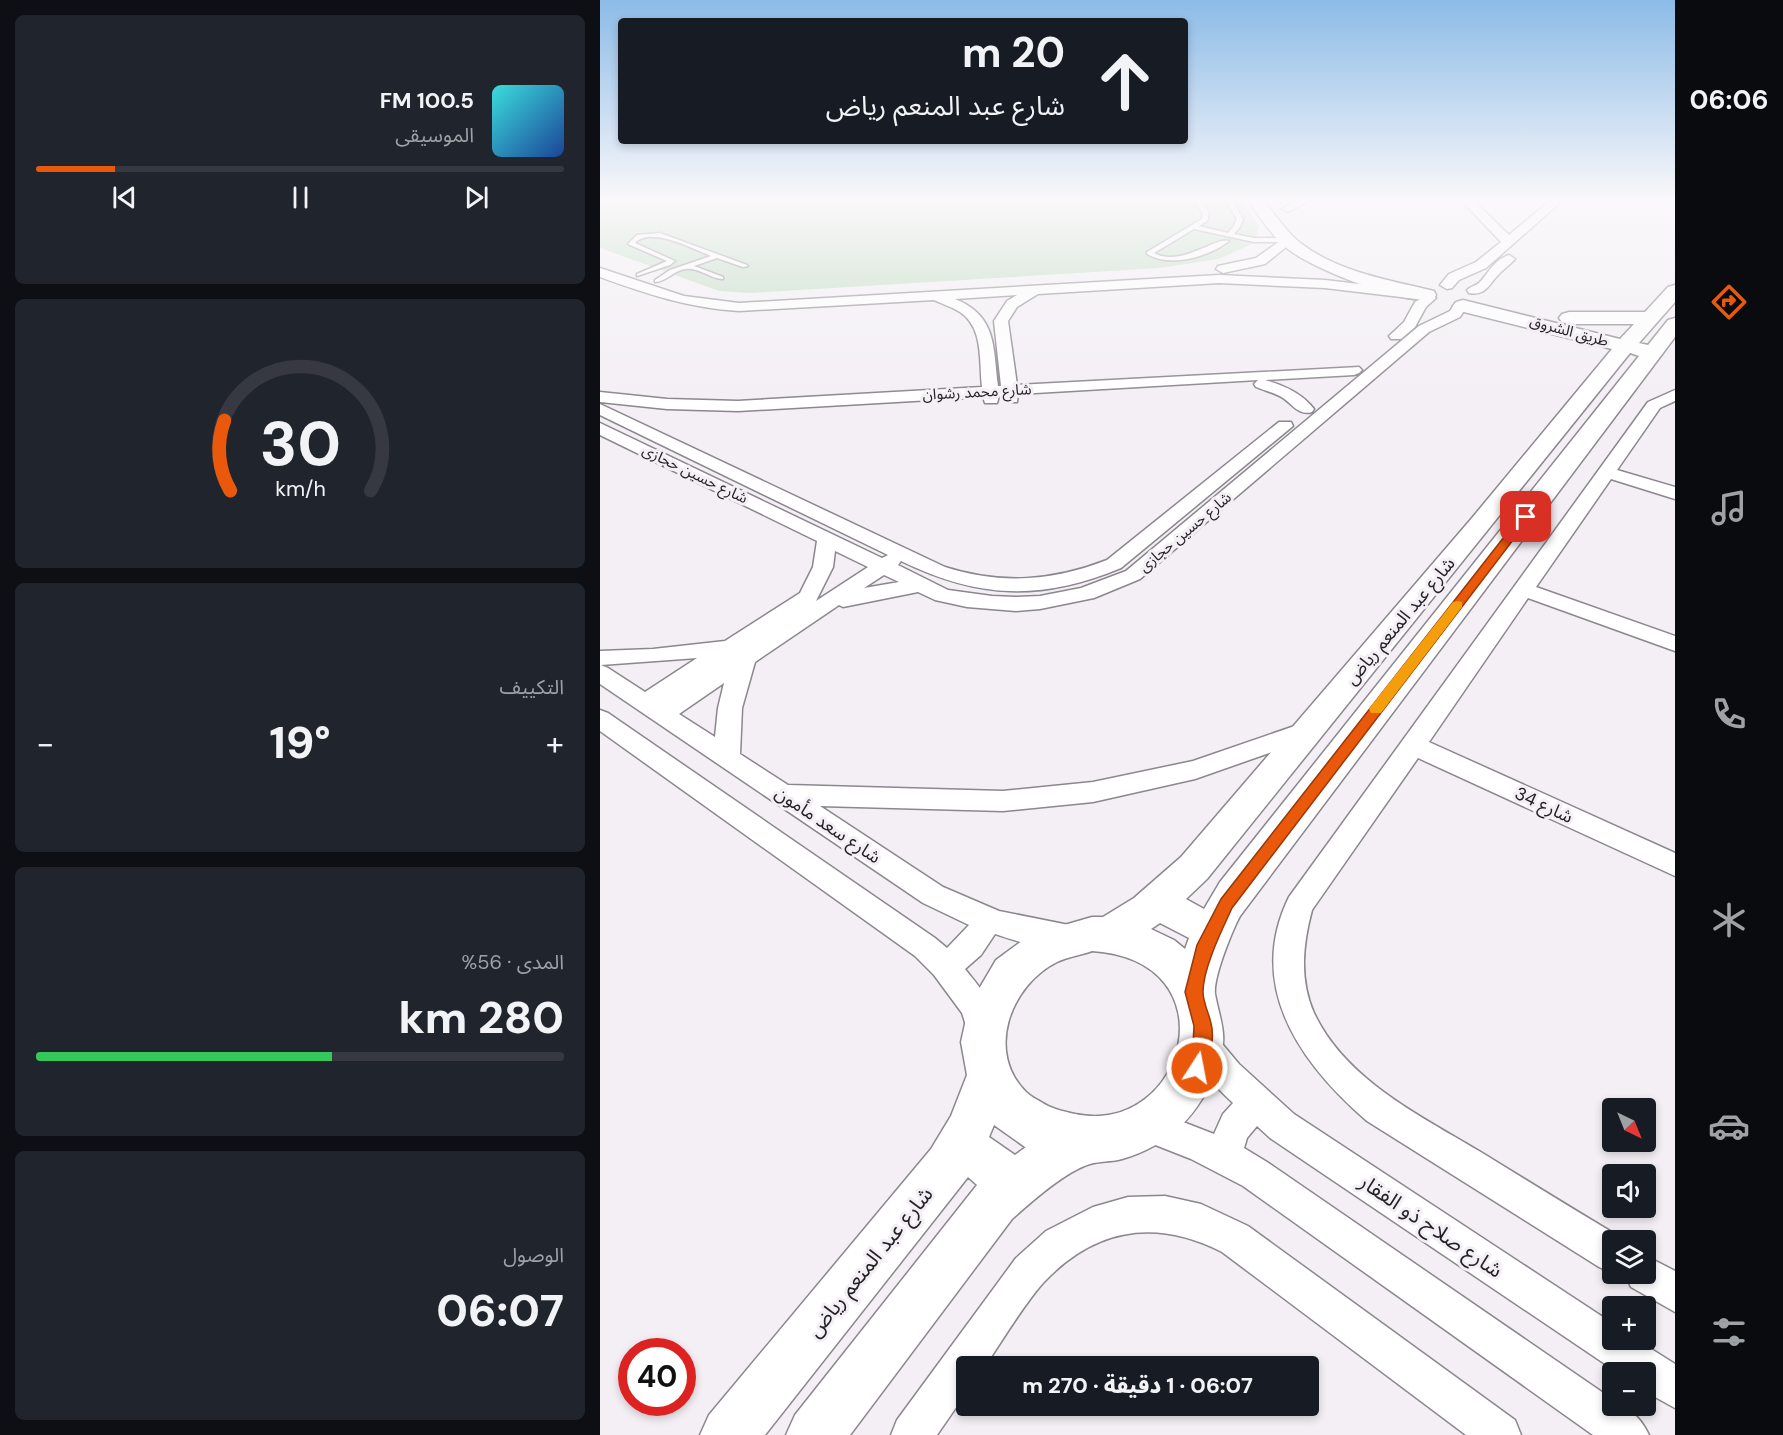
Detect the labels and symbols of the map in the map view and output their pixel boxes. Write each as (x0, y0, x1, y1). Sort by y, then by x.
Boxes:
street label: طريق الشروق (1527, 311, 1611, 351)
street label: شارع محمد رشوان (922, 379, 1032, 407)
street label: شارع حسين حجازى (638, 440, 751, 510)
street label: شارع حسين حجازى (1135, 487, 1237, 578)
pin (1500, 491, 1551, 542)
street label: شارع عبد المنعم رياض (1340, 552, 1462, 691)
street label: شارع سعد مأمون (769, 781, 886, 871)
street label: شارع 34 (1510, 781, 1577, 831)
position arrow (1165, 1036, 1229, 1100)
north arrow (1602, 1098, 1656, 1152)
street label: شارع صلاح ذو الفقار (1353, 1167, 1508, 1285)
street label: شارع عبد المنعم رياض (801, 1181, 940, 1344)
speed limit sign: 40 (618, 1338, 696, 1416)

